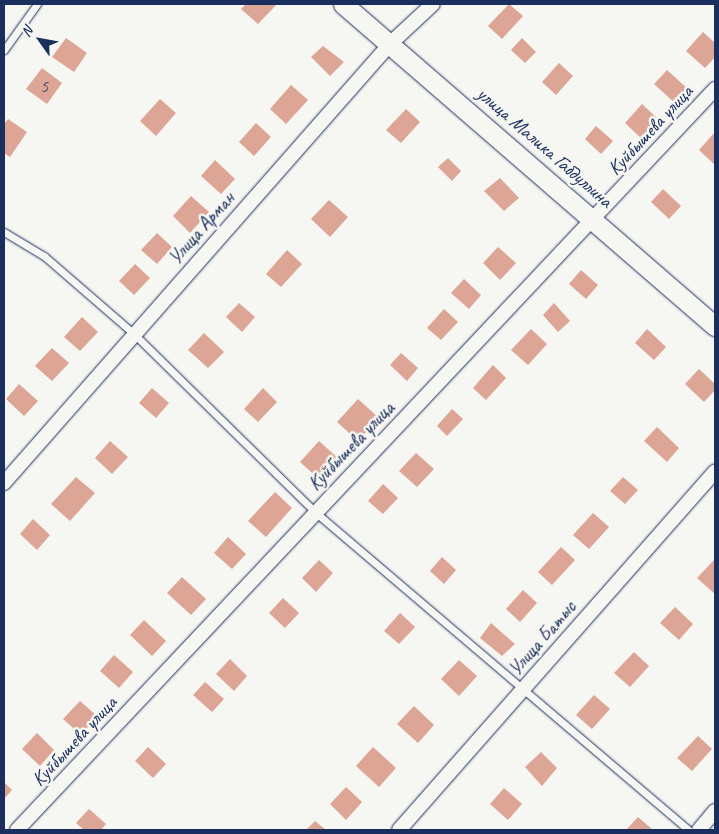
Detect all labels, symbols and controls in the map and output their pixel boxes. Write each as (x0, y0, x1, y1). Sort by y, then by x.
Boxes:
north arrow (15, 15, 65, 65)
text: N (17, 24, 36, 40)
house number: 5 (40, 75, 48, 97)
street label: Куйбышева улица (602, 79, 698, 181)
street label: улица Малика Габдуллина (472, 81, 618, 213)
street label: Улица Арман (162, 186, 240, 270)
street label: Куйбышева улица (302, 396, 400, 496)
street label: Улица Батыс (503, 596, 581, 680)
street label: Куйбышева улица (26, 690, 122, 792)

